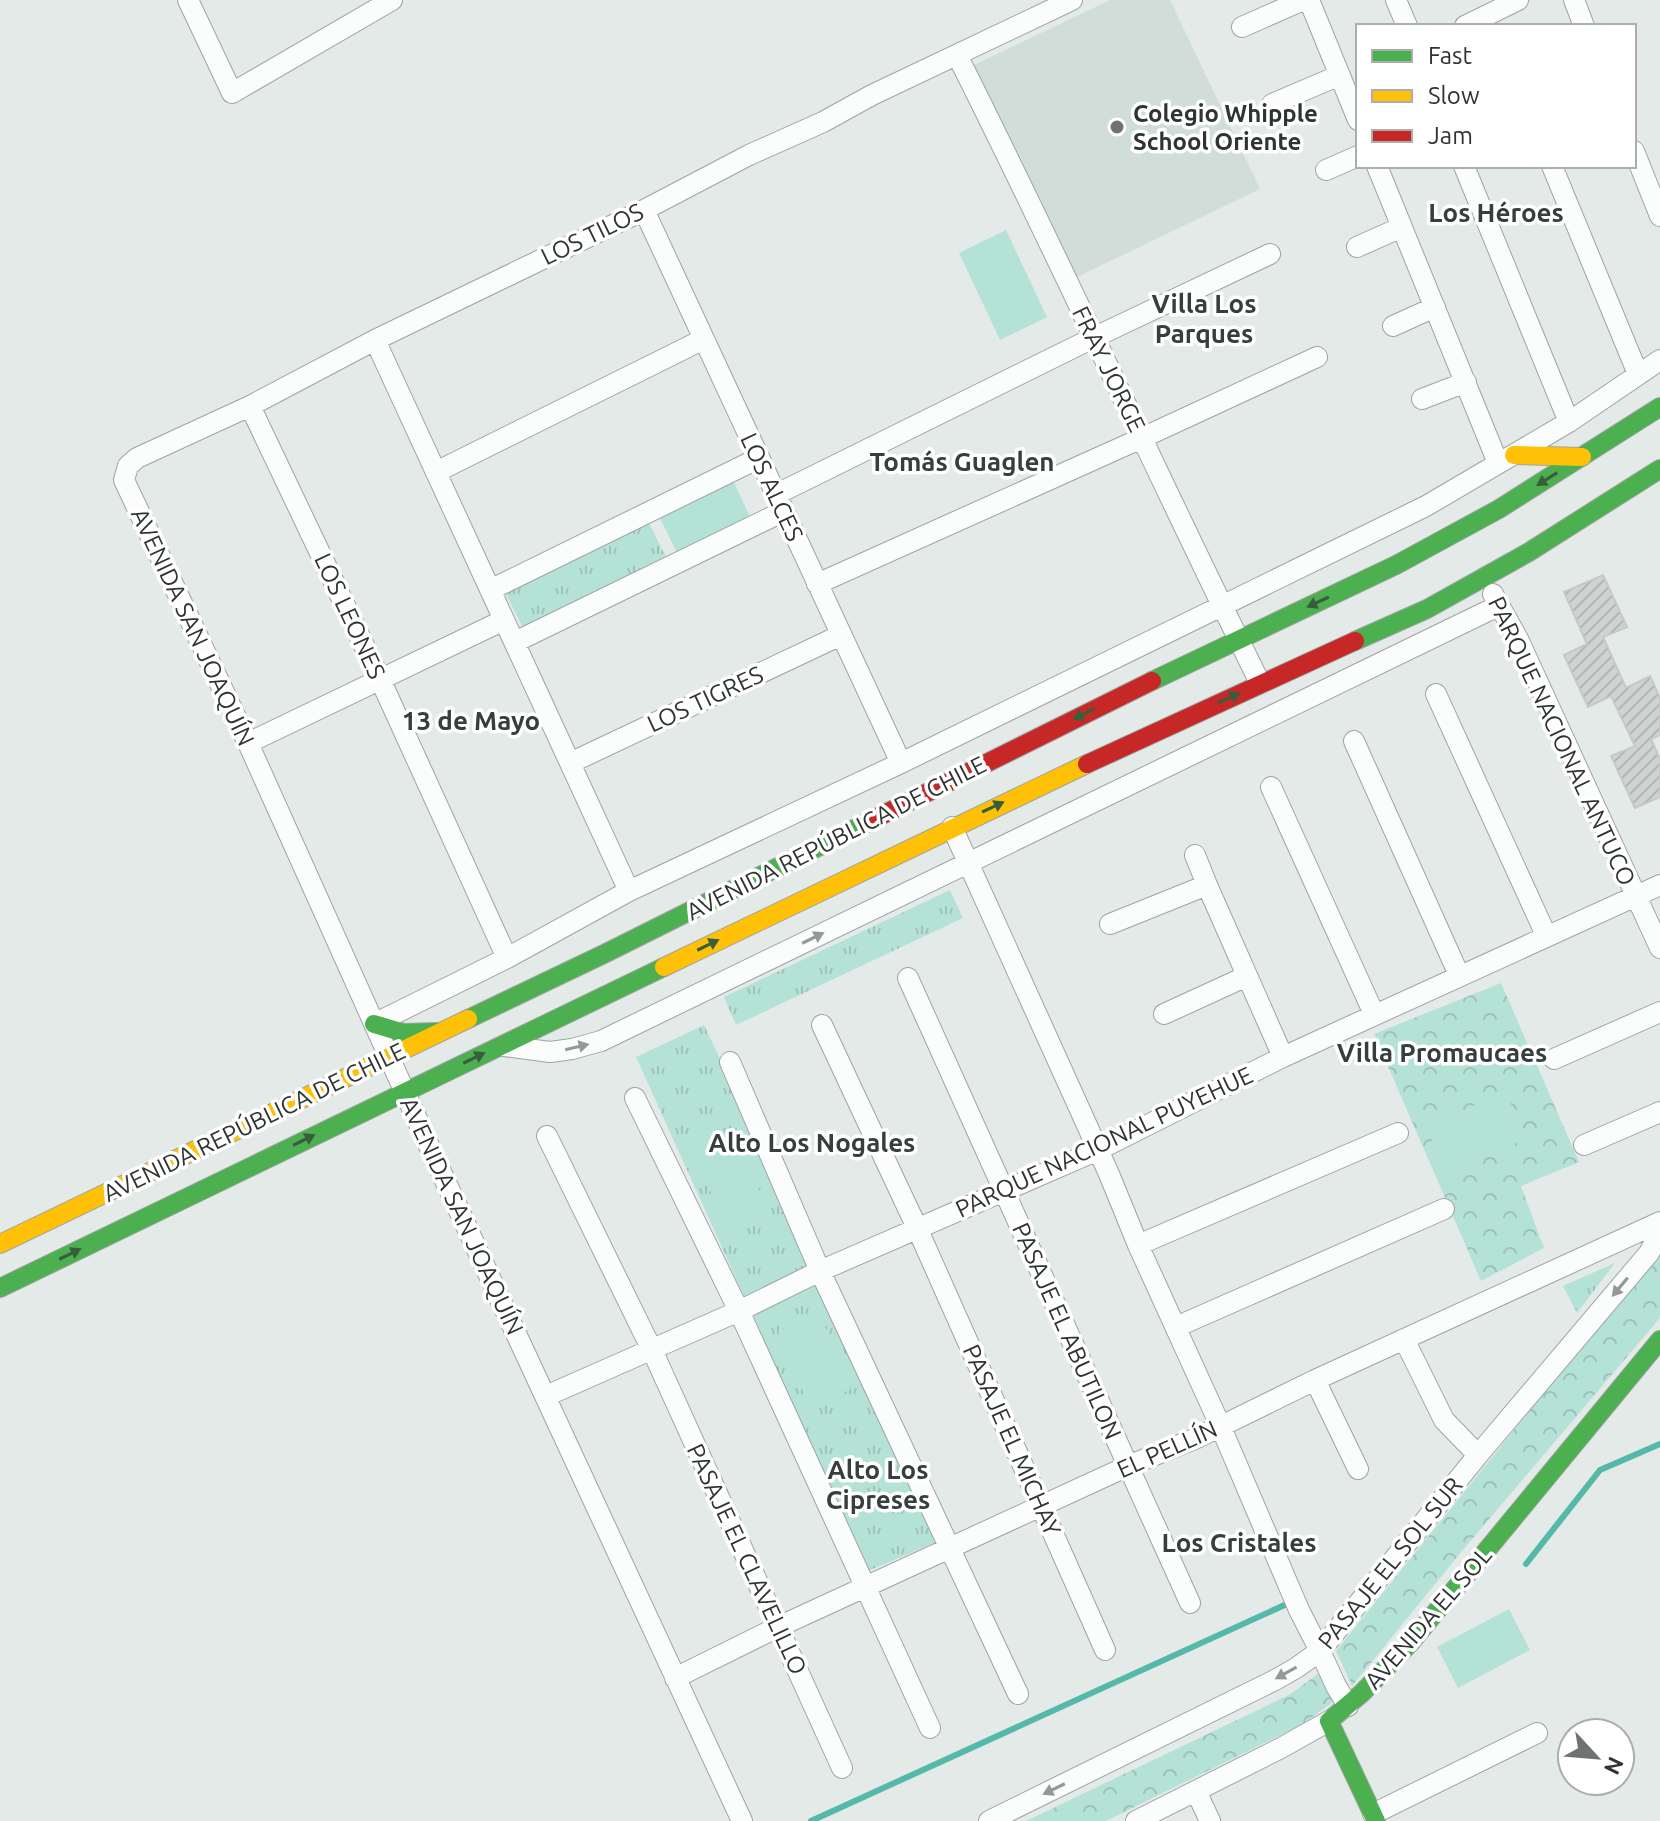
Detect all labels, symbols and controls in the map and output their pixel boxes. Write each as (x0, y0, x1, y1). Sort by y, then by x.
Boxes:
legend (1356, 24, 1636, 168)
text: Fast (1428, 42, 1472, 69)
text: Slow (1428, 82, 1480, 109)
place label: Colegio Whipple School Oriente (1133, 100, 1318, 155)
marker: Colegio Whipple School Oriente (1108, 118, 1126, 136)
text: Jam (1428, 122, 1473, 149)
street label: LOS TILOS (537, 198, 647, 270)
district label: Los Héroes (1428, 198, 1564, 227)
district label: Villa Los Parques (1152, 289, 1256, 348)
street label: FRAY JORGE (1067, 302, 1151, 436)
street label: LOS ALCES (735, 429, 809, 545)
district label: Tomás Guaglen (869, 447, 1055, 476)
one-way arrow (1536, 471, 1558, 485)
street label: AVENIDA SAN JOAQUÍN (126, 504, 261, 750)
street label: LOS LEONES (309, 549, 391, 683)
street label: PARQUE NACIONAL ANTUCO (1483, 592, 1641, 890)
one-way arrow (1307, 595, 1330, 609)
street label: LOS TIGRES (643, 660, 767, 738)
one-way arrow (1217, 691, 1240, 704)
district label: 13 de Mayo (402, 706, 540, 735)
one-way arrow (1072, 707, 1095, 721)
street label: AVENIDA REPÚBLICA DE CHILE (681, 750, 990, 925)
one-way arrow (981, 801, 1005, 814)
one-way arrow (802, 932, 825, 945)
one-way arrow (697, 938, 720, 952)
street label: AVENIDA REPÚBLICA DE CHILE (98, 1036, 409, 1207)
district label: Villa Promaucaes (1337, 1038, 1547, 1067)
one-way arrow (565, 1040, 590, 1053)
one-way arrow (463, 1051, 486, 1065)
street label: PARQUE NACIONAL PUYEHUE (951, 1061, 1257, 1223)
street label: AVENIDA SAN JOAQUÍN (395, 1093, 530, 1339)
district label: Alto Los Nogales (709, 1128, 915, 1157)
one-way arrow (293, 1134, 316, 1147)
street label: PASAJE EL ABUTILON (1007, 1219, 1127, 1443)
one-way arrow (59, 1247, 82, 1261)
one-way arrow (1612, 1277, 1629, 1297)
street label: PASAJE EL MICHAY (958, 1340, 1066, 1540)
street label: EL PELLÍN (1112, 1414, 1221, 1483)
street label: PASAJE EL CLAVELILLO (682, 1439, 812, 1679)
district label: Alto Los Cipreses (826, 1455, 930, 1514)
street label: PASAJE EL SOL SUR (1312, 1472, 1468, 1654)
district label: Los Cristales (1161, 1528, 1317, 1557)
street label: AVENIDA EL SOL (1359, 1542, 1497, 1694)
one-way arrow (1275, 1666, 1298, 1680)
north arrow (1556, 1717, 1636, 1797)
text: N (1600, 1753, 1629, 1779)
one-way arrow (1042, 1782, 1065, 1796)

